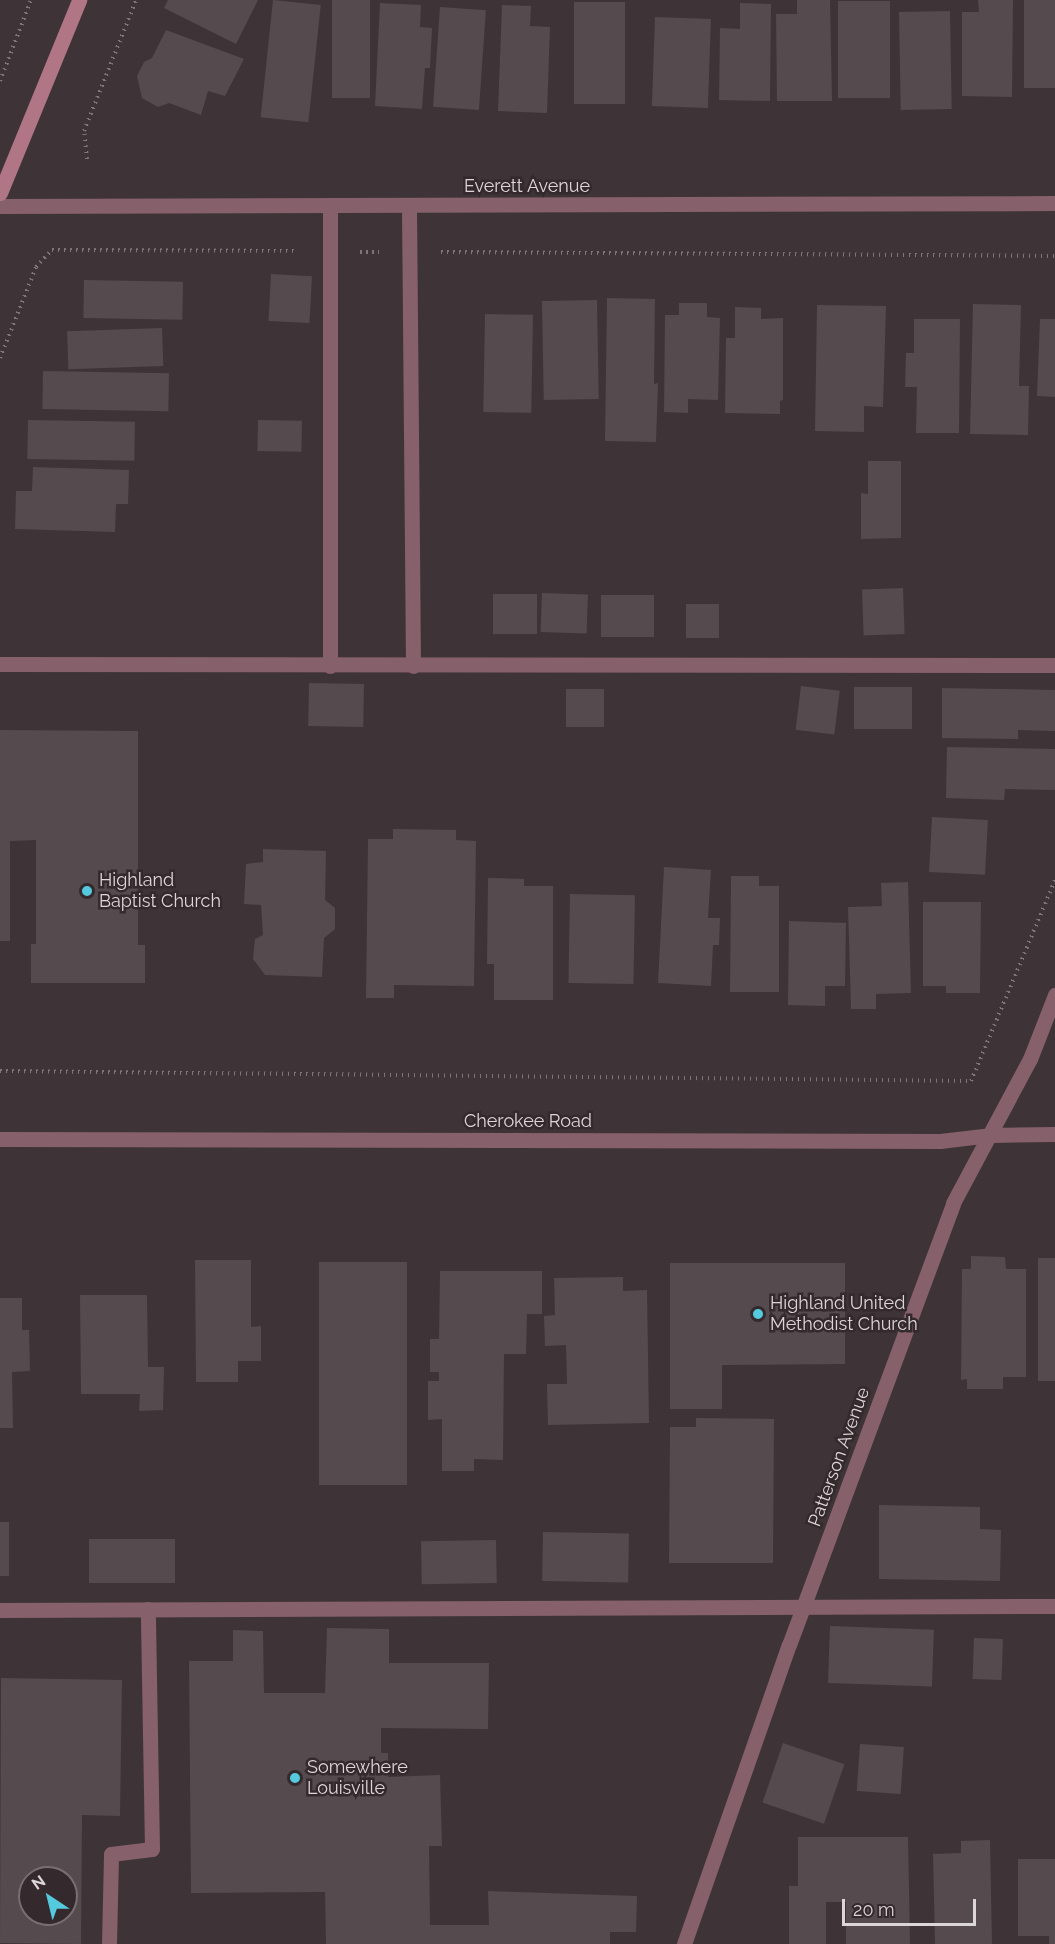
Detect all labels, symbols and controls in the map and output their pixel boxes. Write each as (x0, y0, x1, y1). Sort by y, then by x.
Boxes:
street label: Everett Avenue (464, 175, 590, 197)
place label: Highland Baptist Church (99, 870, 221, 912)
marker: Highland Baptist Church (80, 884, 94, 898)
street label: Cherokee Road (464, 1110, 592, 1132)
place label: Highland United Methodist Church (770, 1293, 918, 1336)
marker: Highland United Methodist Church (751, 1307, 765, 1321)
street label: Patterson Avenue (804, 1384, 874, 1530)
place label: Somewhere Louisville (307, 1757, 408, 1800)
marker: Somewhere Louisville (288, 1771, 302, 1785)
north arrow (18, 1866, 78, 1926)
text: N (28, 1871, 49, 1894)
scale bar (845, 1887, 978, 1925)
text: 20 m (853, 1899, 895, 1920)

